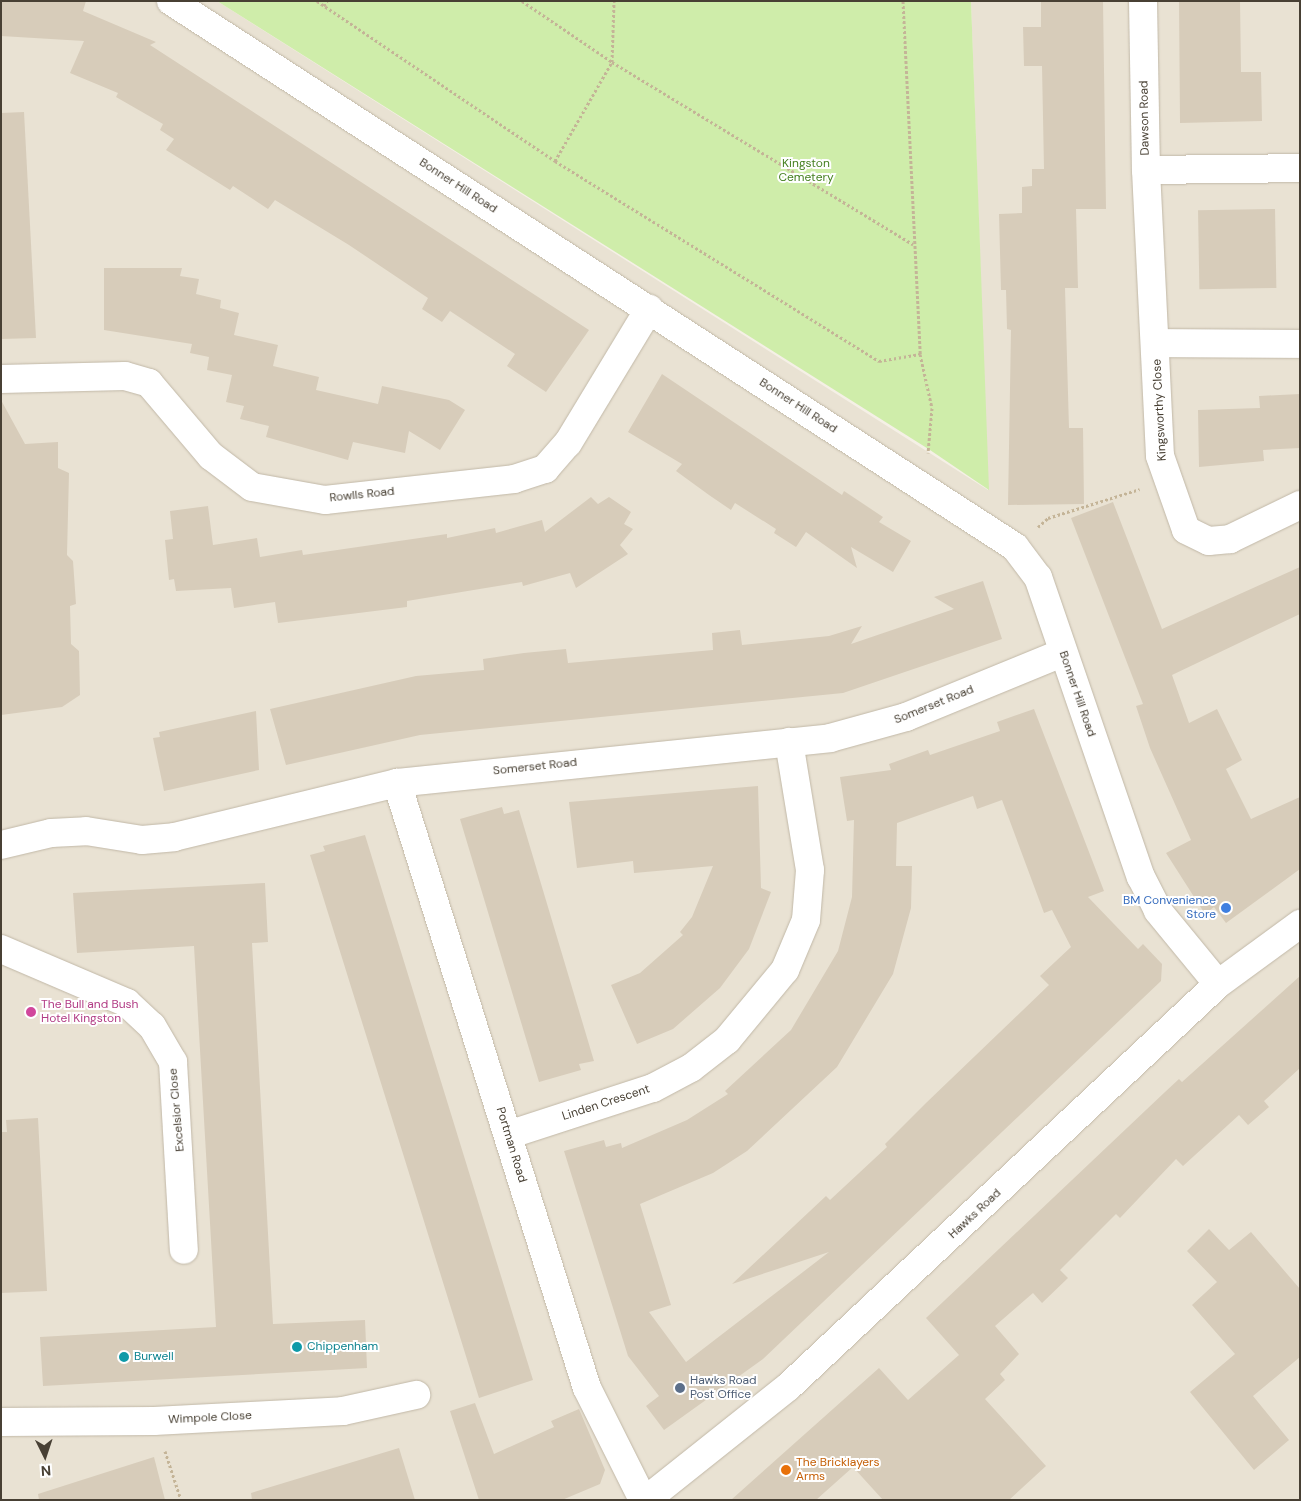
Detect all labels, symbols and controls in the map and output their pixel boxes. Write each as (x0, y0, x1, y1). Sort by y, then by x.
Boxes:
street label: Dawson Road (1137, 80, 1153, 156)
street label: Bonner Hill Road (416, 155, 500, 217)
park label: Kingston Cemetery (778, 157, 834, 185)
street label: Kingsworthy Close (1150, 359, 1170, 461)
street label: Bonner Hill Road (756, 375, 840, 437)
street label: Rowlls Road (329, 484, 395, 506)
street label: Bonner Hill Road (1056, 649, 1098, 739)
street label: Somerset Road (892, 682, 976, 728)
street label: Somerset Road (492, 755, 578, 779)
place label: BM Convenience Store (1123, 894, 1216, 922)
marker: BM Convenience Store (1220, 902, 1232, 914)
place label: The Bull and Bush Hotel Kingston (41, 998, 138, 1026)
marker: The Bull and Bush Hotel Kingston (25, 1006, 37, 1018)
street label: Excelsior Close (166, 1068, 188, 1152)
street label: Linden Crescent (560, 1082, 652, 1124)
street label: Portman Road (493, 1106, 529, 1184)
street label: Hawks Road (946, 1186, 1004, 1242)
place label: Chippenham (307, 1340, 378, 1354)
marker: Chippenham (291, 1341, 303, 1353)
place label: Burwell (134, 1350, 174, 1364)
marker: Burwell (118, 1351, 130, 1363)
place label: Hawks Road Post Office (690, 1374, 757, 1402)
marker: Hawks Road Post Office (674, 1382, 686, 1394)
street label: Wimpole Close (168, 1409, 252, 1427)
north arrow (20, 1431, 70, 1481)
place label: The Bricklayers Arms (796, 1456, 880, 1484)
text: N (40, 1462, 52, 1480)
marker: The Bricklayers Arms (780, 1464, 792, 1476)

